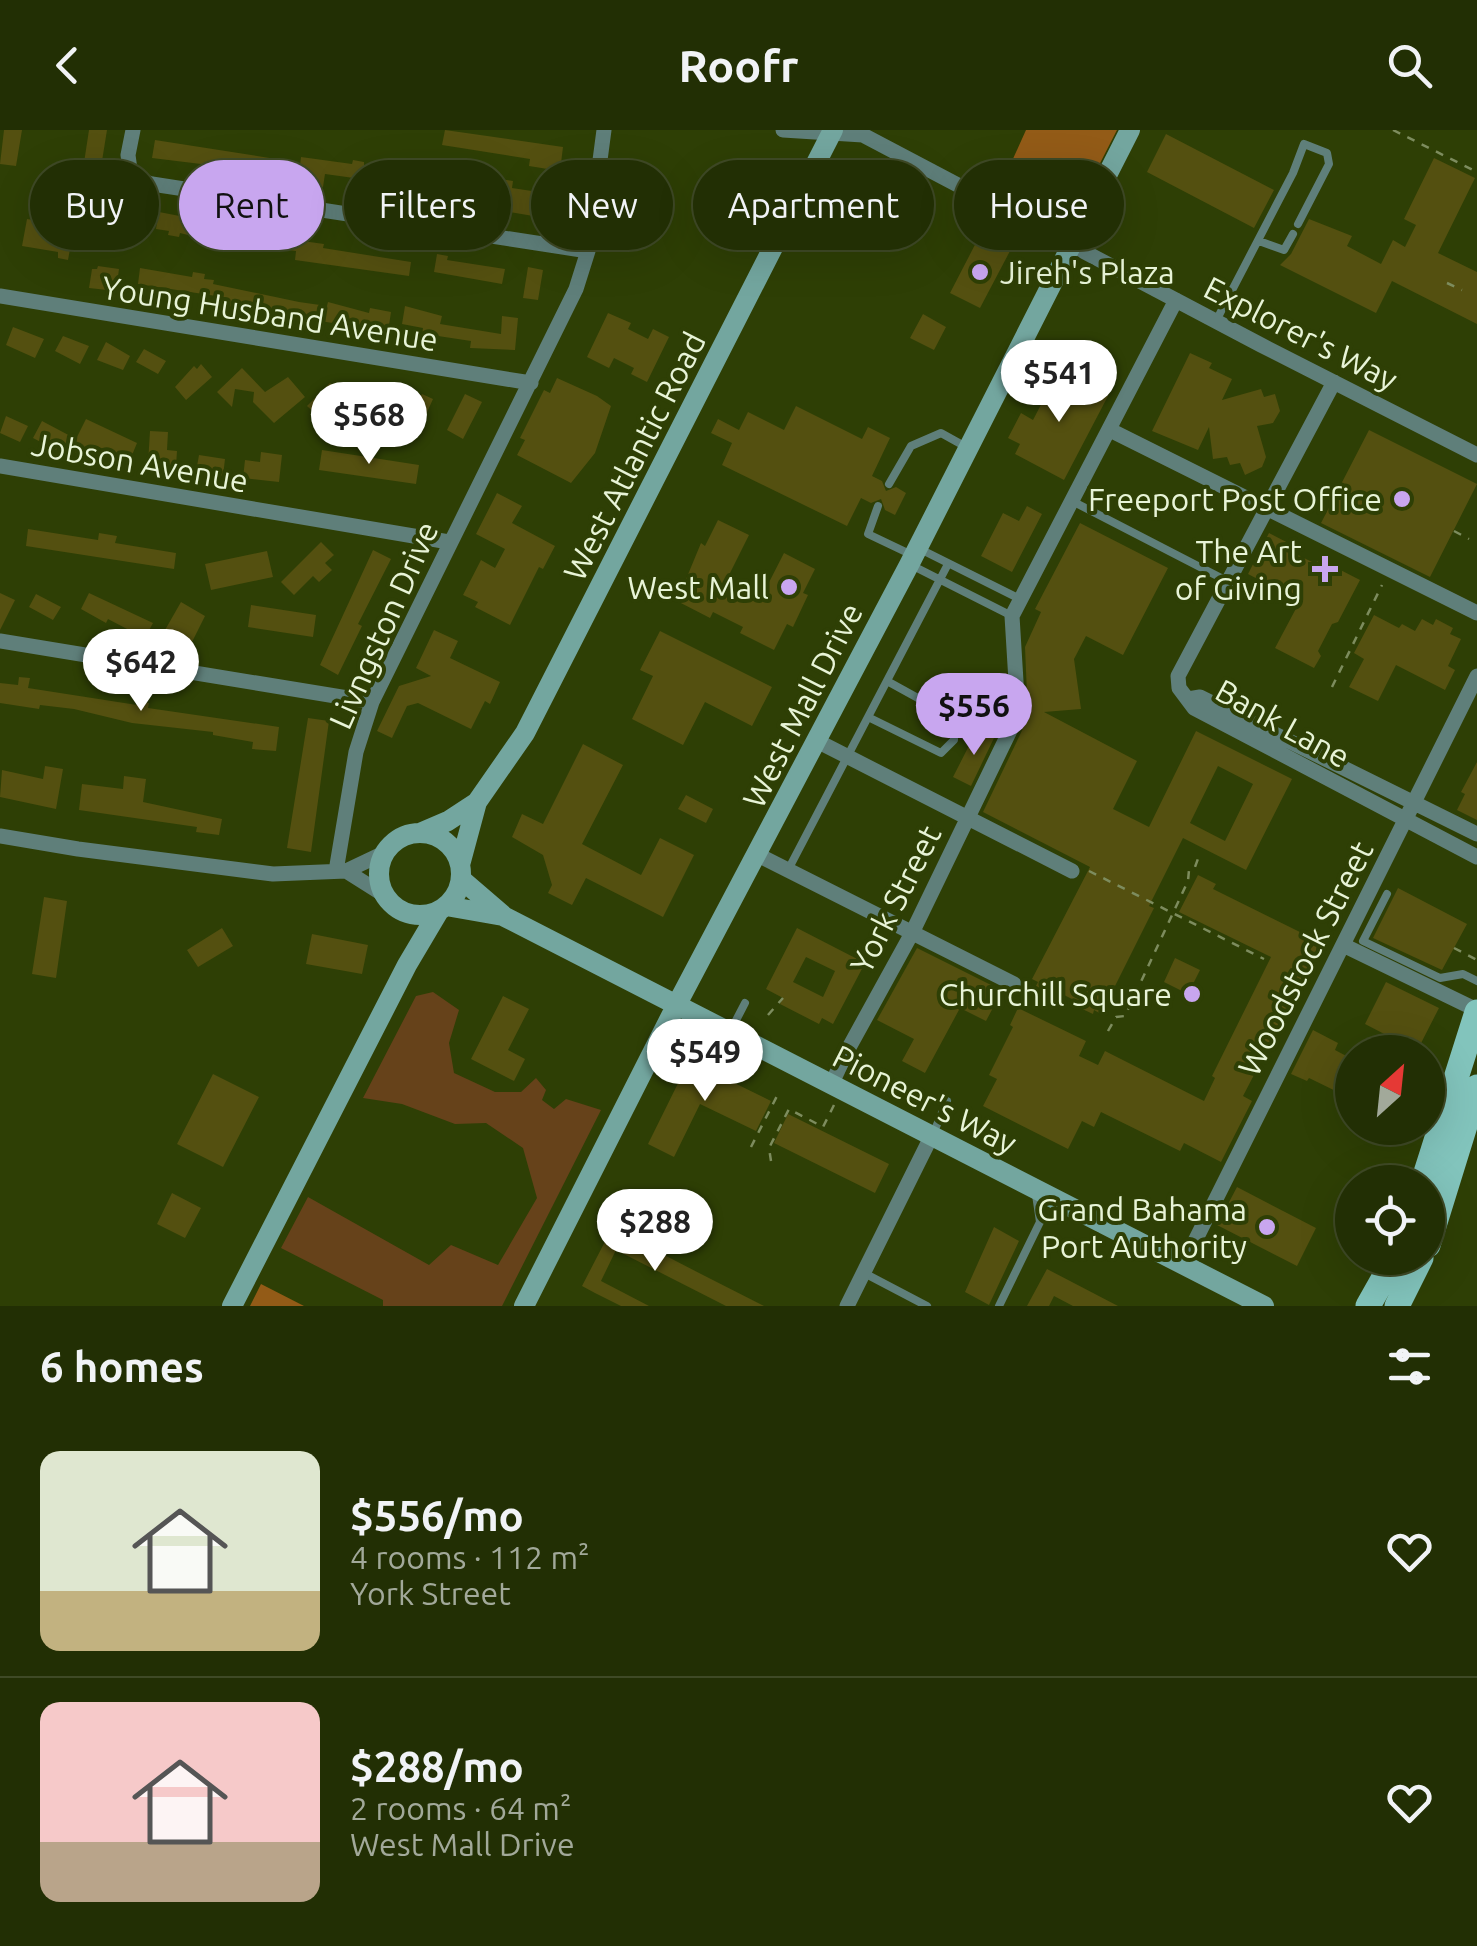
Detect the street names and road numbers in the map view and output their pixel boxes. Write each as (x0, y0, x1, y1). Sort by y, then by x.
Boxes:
street label: Young Husband Avenue (99, 269, 441, 357)
street label: Explorer's Way (1198, 269, 1404, 397)
street label: West Atlantic Road (556, 326, 712, 586)
street label: Jobson Avenue (29, 425, 251, 499)
street label: Livngston Drive (321, 516, 445, 734)
street label: West Mall Drive (735, 597, 869, 813)
street label: Bank Lane (1210, 672, 1356, 774)
street label: York Street (842, 819, 948, 979)
street label: Woodstock Street (1230, 834, 1380, 1081)
street label: Pioneer's Way (827, 1037, 1023, 1161)

